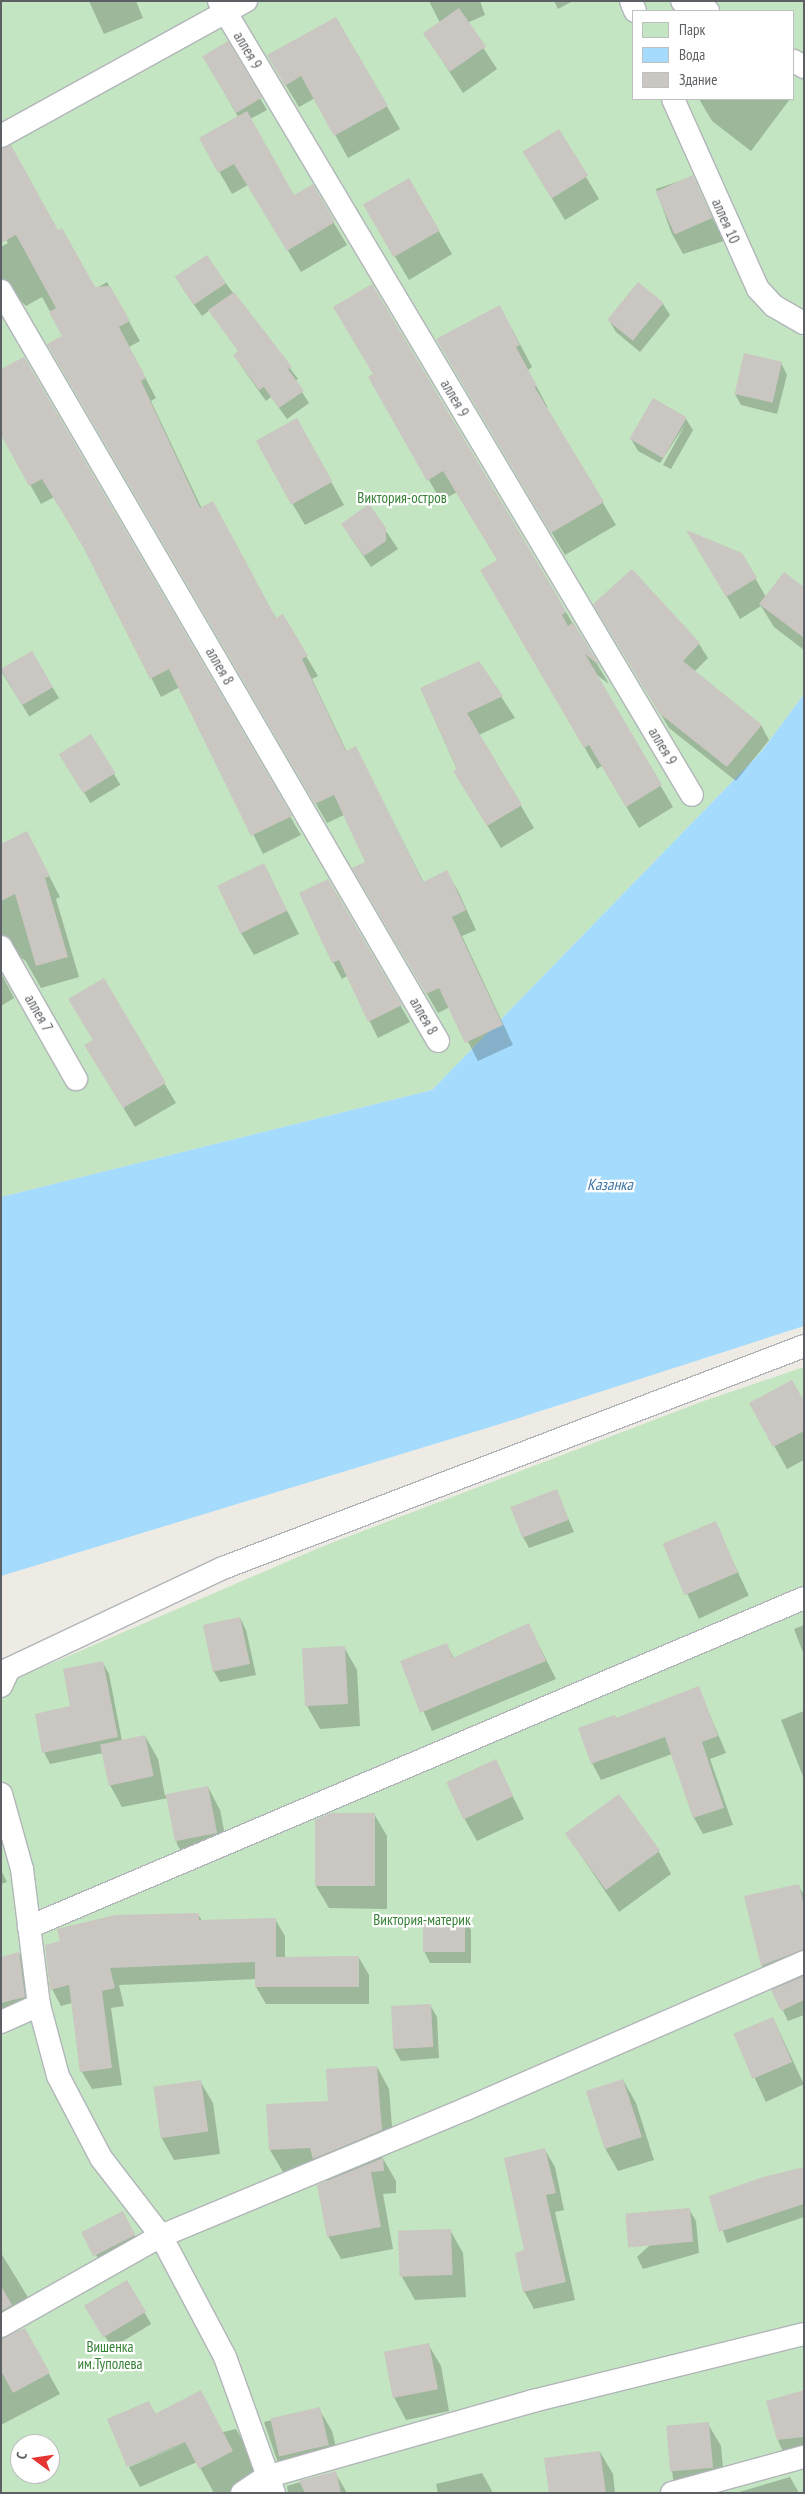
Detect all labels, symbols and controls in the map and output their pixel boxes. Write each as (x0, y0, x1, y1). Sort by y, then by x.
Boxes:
legend (632, 10, 795, 100)
text: Парк (679, 20, 705, 39)
street label: аллея 9 (230, 28, 266, 72)
text: Вода (679, 45, 705, 64)
text: Здание (679, 70, 717, 89)
street label: аллея 10 (708, 196, 744, 246)
street label: аллея 9 (437, 376, 473, 420)
park label: Виктория-остров (357, 489, 447, 507)
street label: аллея 8 (202, 644, 238, 688)
street label: аллея 9 (645, 724, 681, 768)
street label: аллея 7 (21, 991, 57, 1035)
street label: аллея 8 (406, 994, 442, 1038)
water label: Казанка (587, 1174, 633, 1194)
park label: Виктория-материк (373, 1911, 471, 1929)
park label: Вишенка им.Туполева (78, 2337, 142, 2372)
north arrow (10, 2434, 60, 2484)
text: С (12, 2450, 31, 2461)

